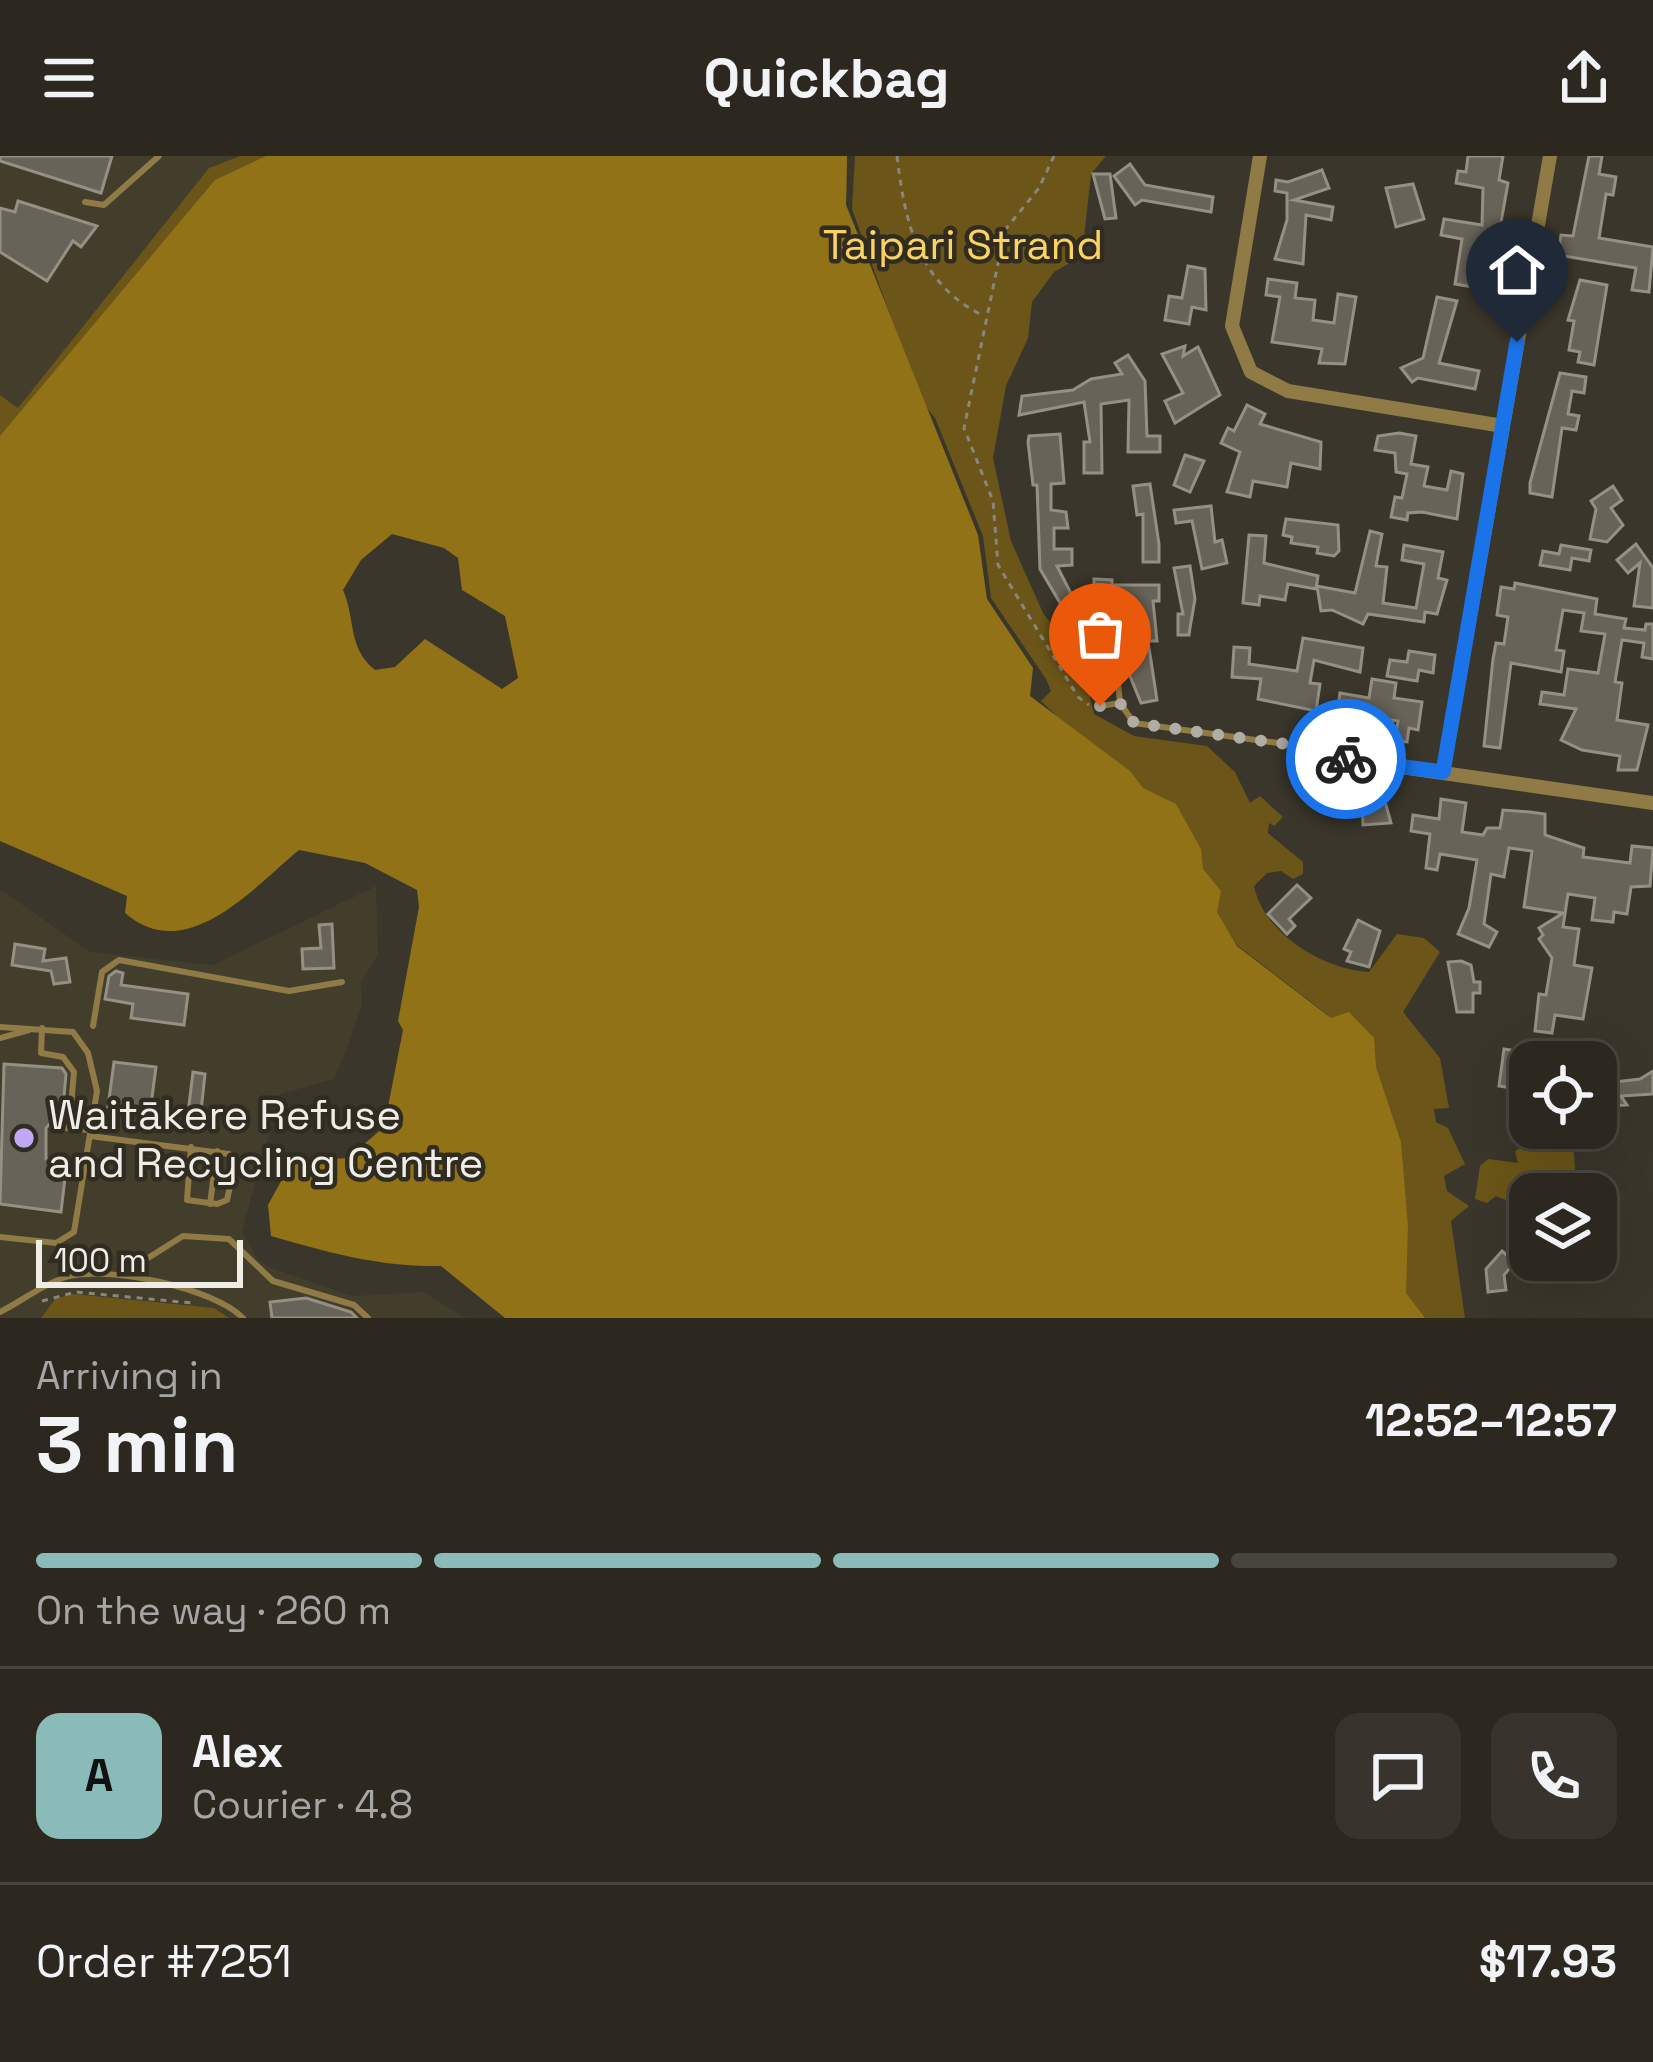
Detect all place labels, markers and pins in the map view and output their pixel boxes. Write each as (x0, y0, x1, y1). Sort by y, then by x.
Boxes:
pin (1466, 219, 1568, 342)
pin (1049, 583, 1151, 706)
place label: Waitākere Refuse and Recycling Centre (48, 1088, 483, 1189)
marker: Waitākere Refuse and Recycling Centre (11, 1125, 37, 1151)

